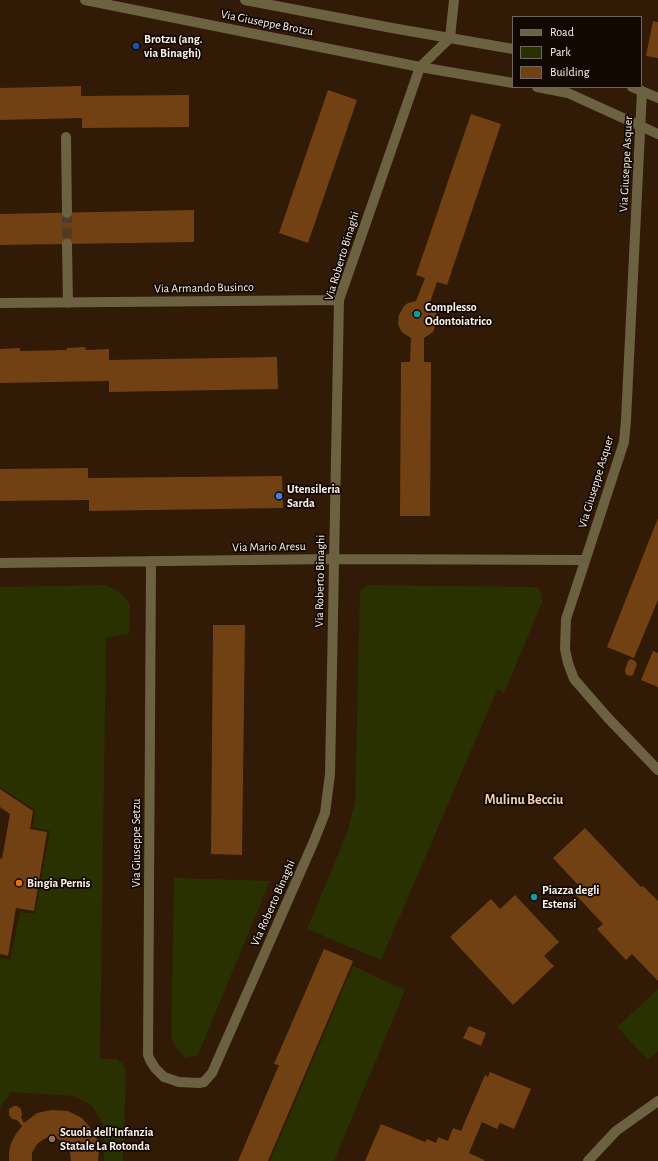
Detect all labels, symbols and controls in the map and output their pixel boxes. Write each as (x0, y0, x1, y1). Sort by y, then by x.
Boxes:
street label: Via Giuseppe Brotzu (219, 7, 315, 39)
legend (512, 16, 642, 88)
text: Road (550, 26, 574, 38)
place label: Brotzu (ang. via Binaghi) (144, 32, 202, 60)
marker: Brotzu (ang. via Binaghi) (131, 41, 141, 51)
text: Park (550, 46, 571, 58)
text: Building (550, 66, 590, 78)
street label: Via Giuseppe Asquer (616, 116, 636, 212)
street label: Via Roberto Binaghi (322, 210, 362, 302)
street label: Via Armando Businco (154, 280, 254, 296)
place label: Complesso Odontoiatrico (425, 300, 492, 328)
marker: Complesso Odontoiatrico (412, 309, 422, 319)
street label: Via Giuseppe Asquer (575, 434, 617, 530)
place label: Utensileria Sarda (287, 482, 340, 510)
marker: Utensileria Sarda (274, 491, 284, 501)
street label: Via Roberto Binaghi (312, 535, 328, 627)
street label: Via Mario Aresu (232, 539, 306, 555)
district label: Mulinu Becciu (485, 792, 563, 808)
street label: Via Giuseppe Setzu (129, 799, 143, 887)
street label: Via Roberto Binaghi (248, 858, 298, 948)
place label: Bingia Pernis (27, 876, 90, 890)
marker: Bingia Pernis (14, 878, 24, 888)
place label: Piazza degli Estensi (542, 883, 599, 911)
marker: Piazza degli Estensi (529, 892, 539, 902)
place label: Scuola dell'Infanzia Statale La Rotonda (60, 1125, 154, 1153)
marker: Scuola dell'Infanzia Statale La Rotonda (47, 1134, 57, 1144)

